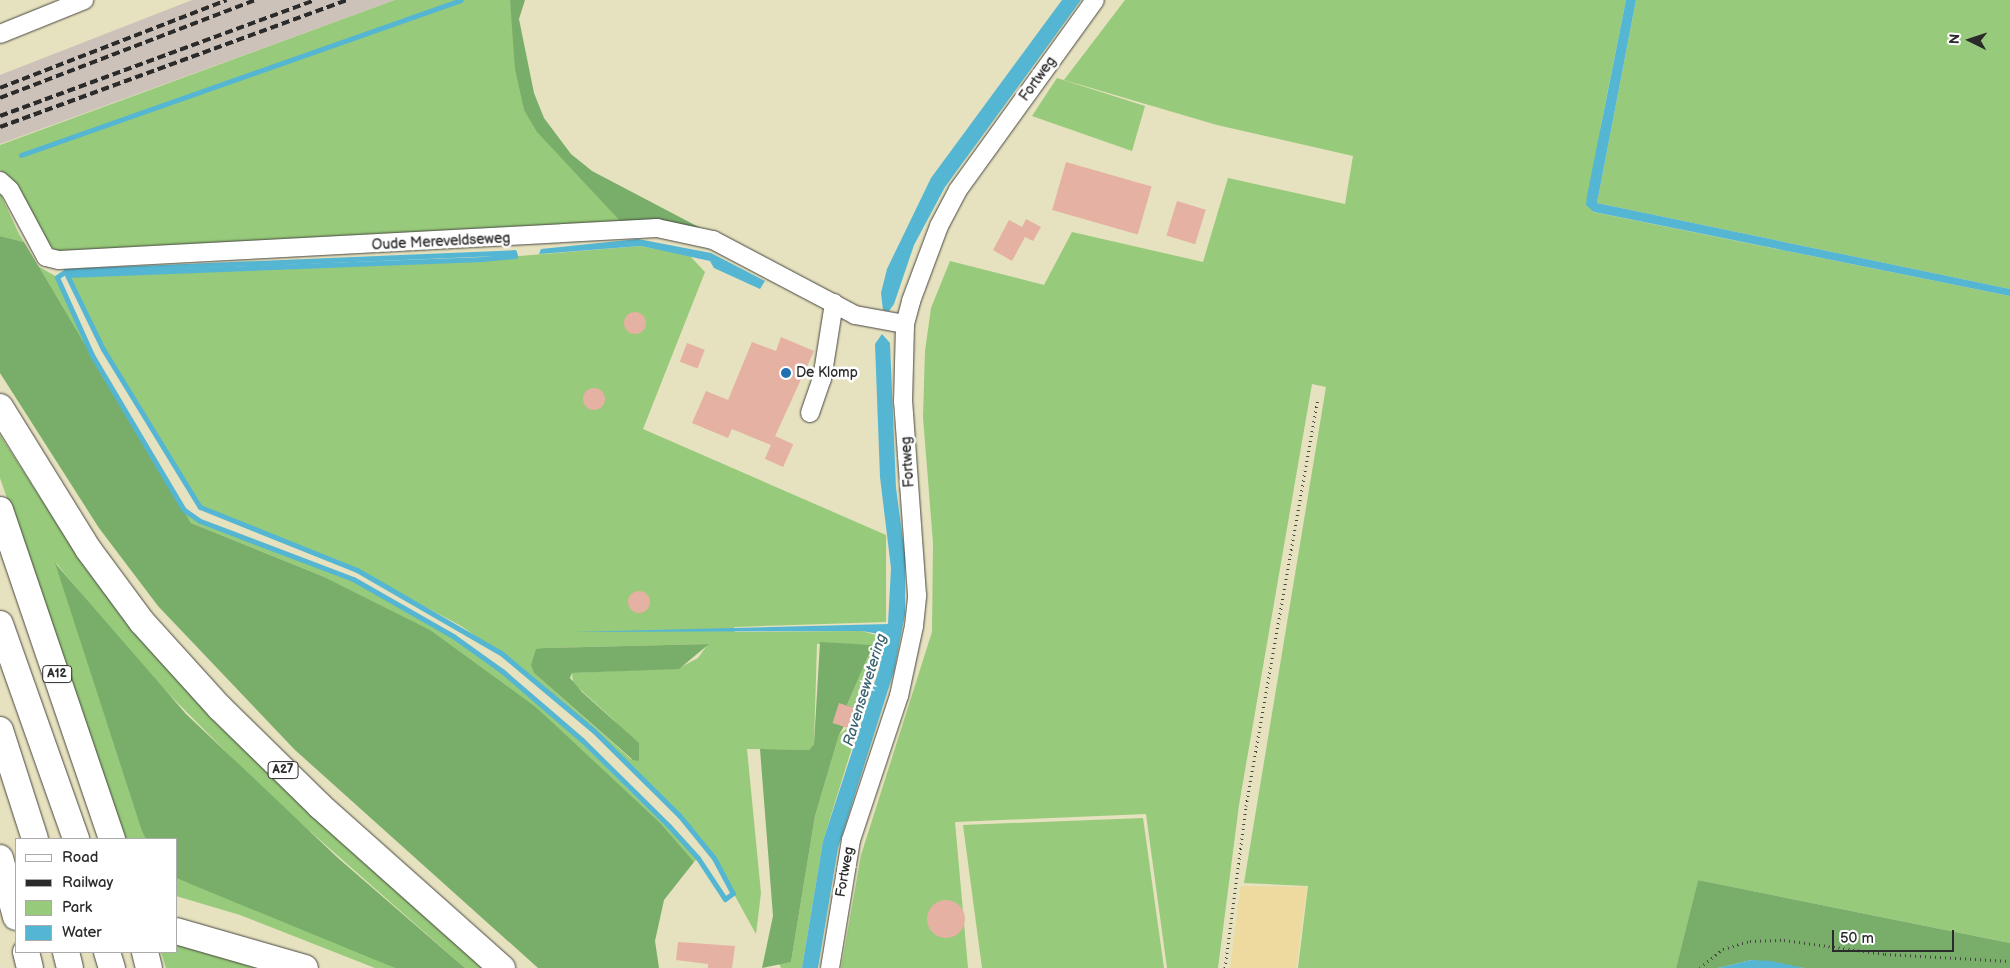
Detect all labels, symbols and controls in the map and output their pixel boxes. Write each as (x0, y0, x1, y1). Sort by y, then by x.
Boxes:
north arrow (1945, 15, 1995, 65)
text: N (1946, 33, 1963, 45)
street label: Fortweg (1016, 53, 1060, 105)
street label: Oude Mereveldseweg (371, 230, 511, 254)
place label: De Klomp (796, 365, 858, 381)
marker: De Klomp (780, 367, 792, 379)
street label: Fortweg (898, 436, 918, 488)
water label: Ravensewetering (839, 632, 891, 748)
road number: A12 (42, 664, 72, 684)
road number: A27 (267, 760, 299, 780)
legend (15, 838, 178, 953)
street label: Fortweg (832, 845, 858, 899)
text: Road (62, 848, 98, 867)
text: Railway (62, 873, 113, 892)
text: Park (62, 898, 92, 917)
scale bar (1835, 920, 1958, 952)
text: Water (62, 923, 102, 942)
text: 50 m (1840, 929, 1874, 948)

